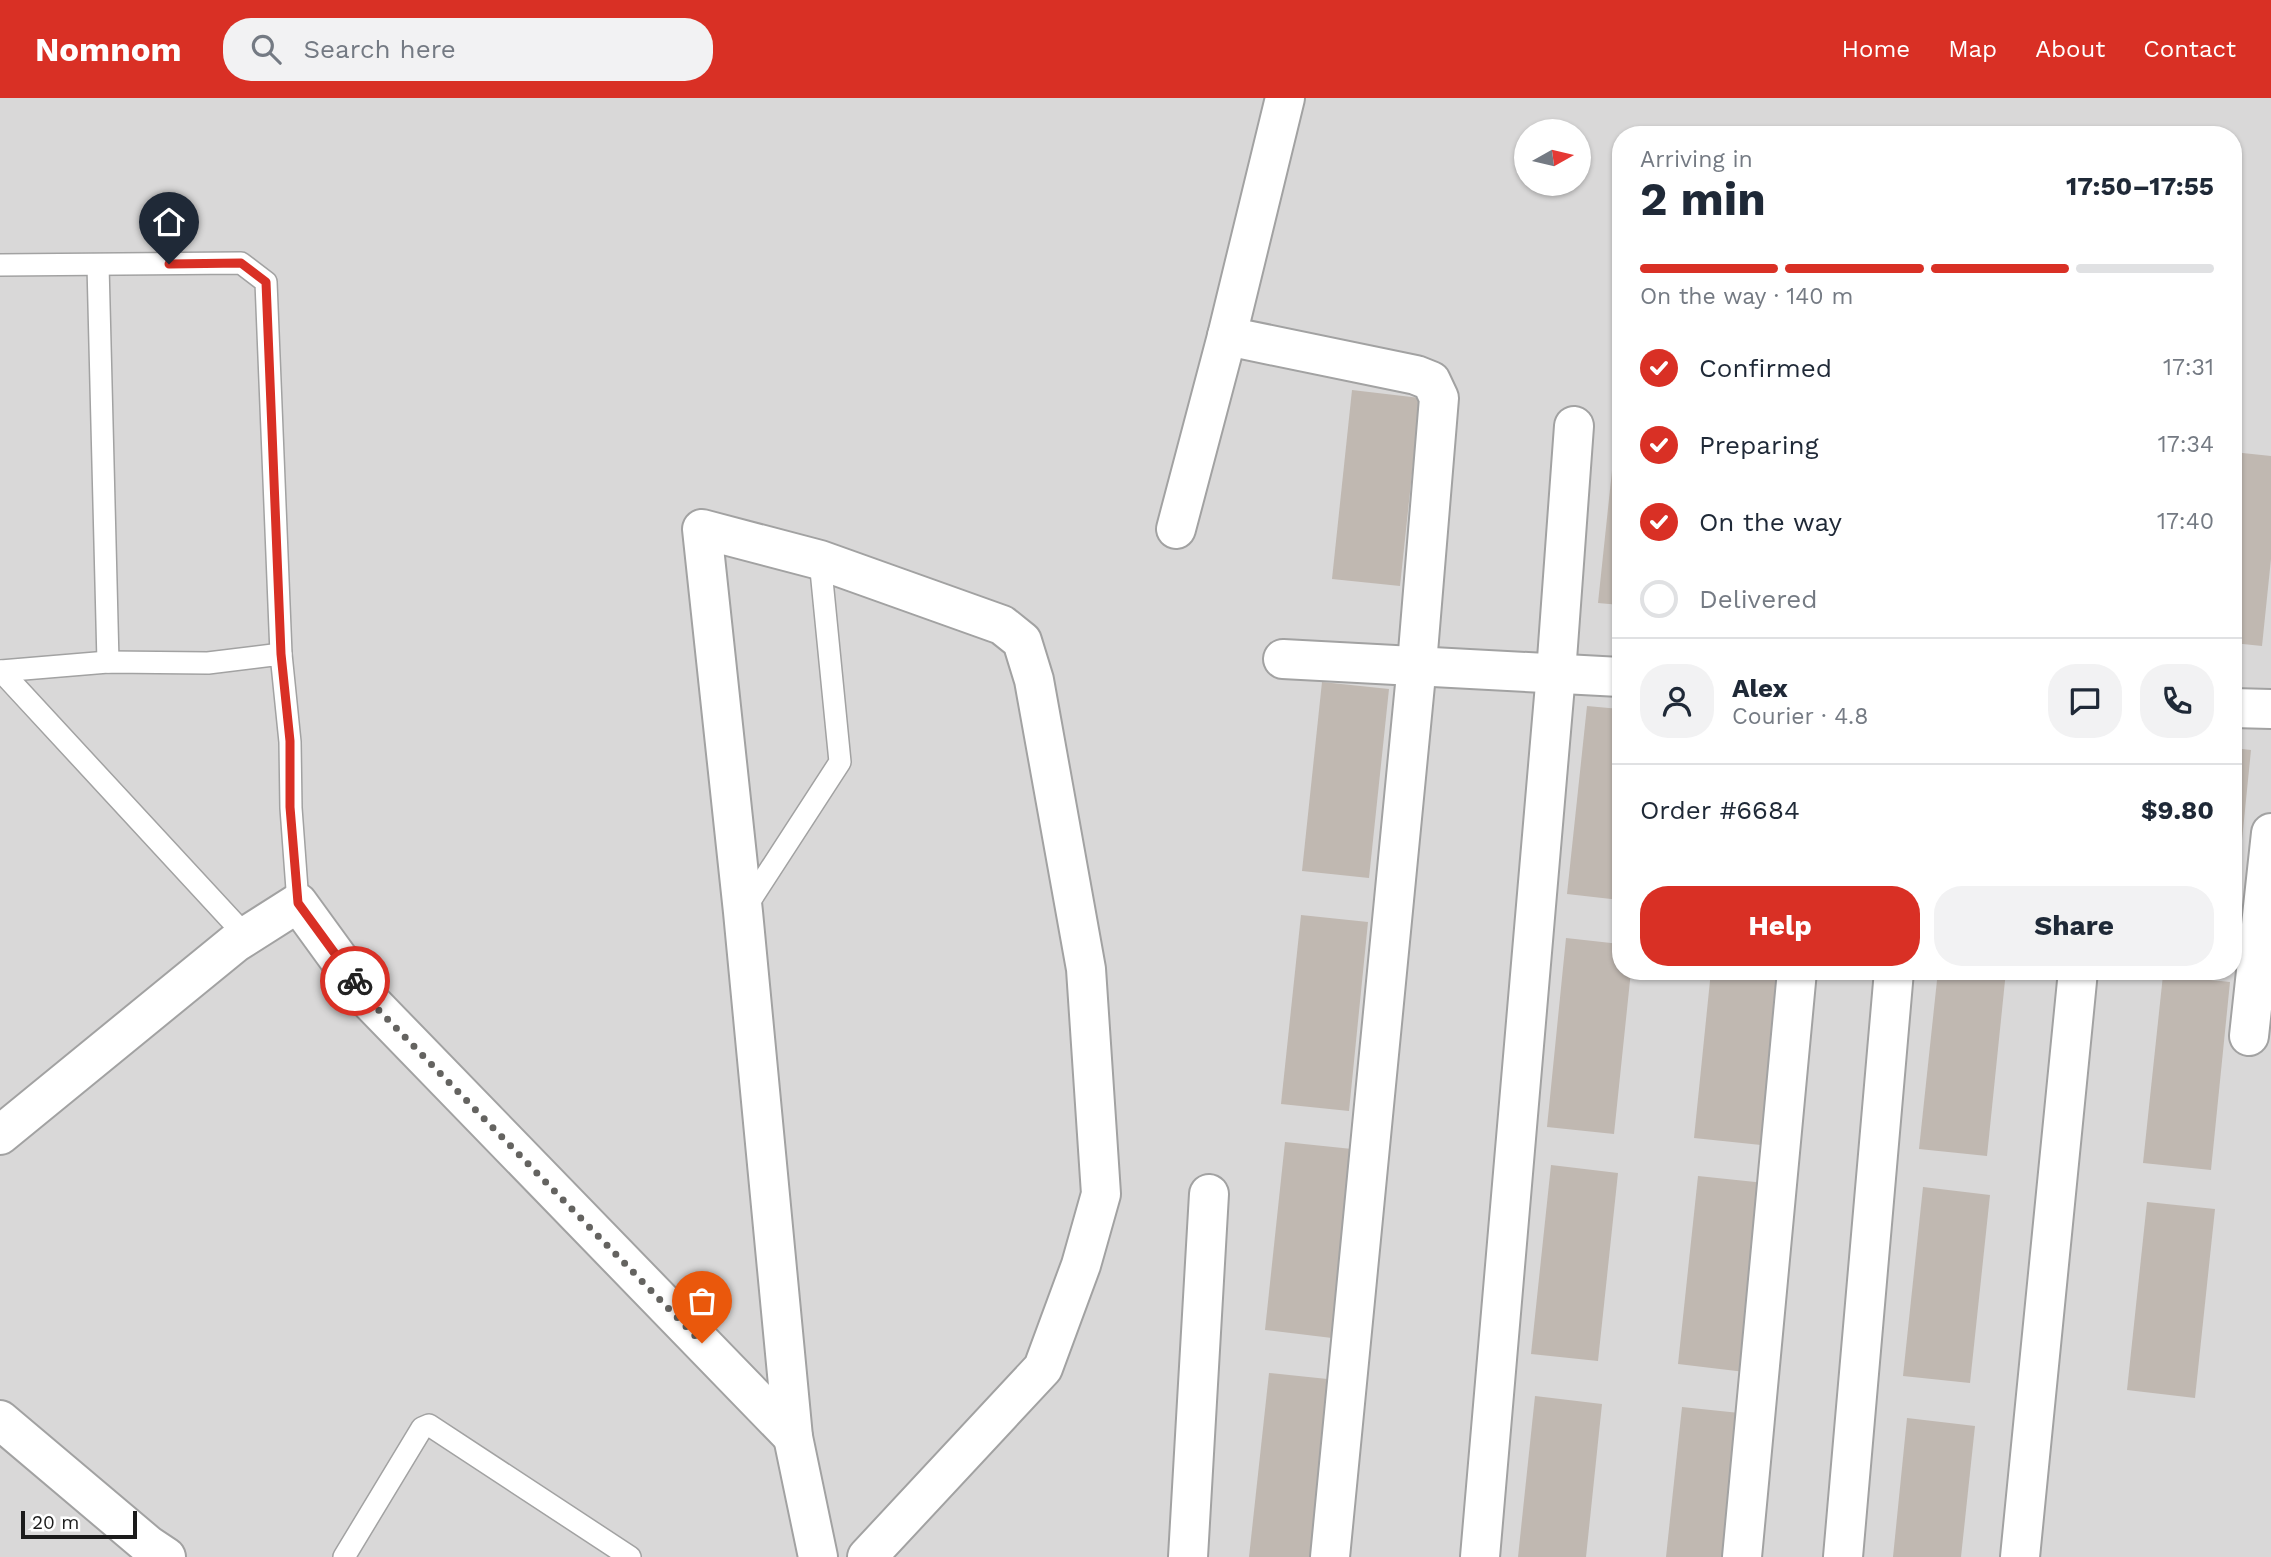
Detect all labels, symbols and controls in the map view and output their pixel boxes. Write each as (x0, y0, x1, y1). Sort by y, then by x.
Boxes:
search box (223, 18, 713, 81)
text: Nomnom (35, 30, 181, 69)
icon: search (247, 30, 285, 68)
text: Search here (303, 34, 456, 64)
text: Home (1842, 35, 1910, 63)
text: Map (1948, 35, 1997, 63)
text: About (2035, 35, 2105, 63)
text: Contact (2143, 35, 2236, 63)
north arrow (1514, 119, 1591, 196)
map controls (1514, 119, 1591, 196)
text: Arriving in (1640, 146, 1753, 173)
text: 17:50–17:55 (2066, 171, 2214, 201)
text: 2 min (1640, 172, 1766, 226)
pin (139, 192, 199, 264)
icon: home (150, 203, 188, 241)
text: On the way · 140 m (1640, 283, 1853, 310)
icon: check (1640, 349, 1678, 387)
text: Confirmed (1699, 353, 1832, 383)
text: 17:31 (2163, 354, 2214, 381)
icon: check (1640, 426, 1678, 464)
text: Preparing (1699, 430, 1819, 460)
text: 17:34 (2158, 431, 2214, 458)
icon: check (1640, 503, 1678, 541)
text: On the way (1699, 507, 1842, 537)
text: 17:40 (2157, 508, 2214, 535)
text: Delivered (1699, 584, 1818, 614)
button: person (1640, 664, 1714, 738)
button: chat (2048, 664, 2122, 738)
button: phone (2140, 664, 2214, 738)
text: Alex (1732, 673, 1788, 703)
text: Courier · 4.8 (1732, 703, 1868, 730)
text: Order #6684 (1640, 795, 1800, 825)
text: $9.80 (2141, 795, 2214, 825)
button: Help (1640, 886, 1920, 966)
button: Share (1934, 886, 2214, 966)
courier (320, 946, 390, 1016)
icon: bike (336, 962, 374, 1000)
pin (672, 1271, 732, 1343)
icon: bag (683, 1282, 721, 1320)
scale bar (21, 1508, 136, 1540)
text: 20 m (32, 1511, 79, 1534)

